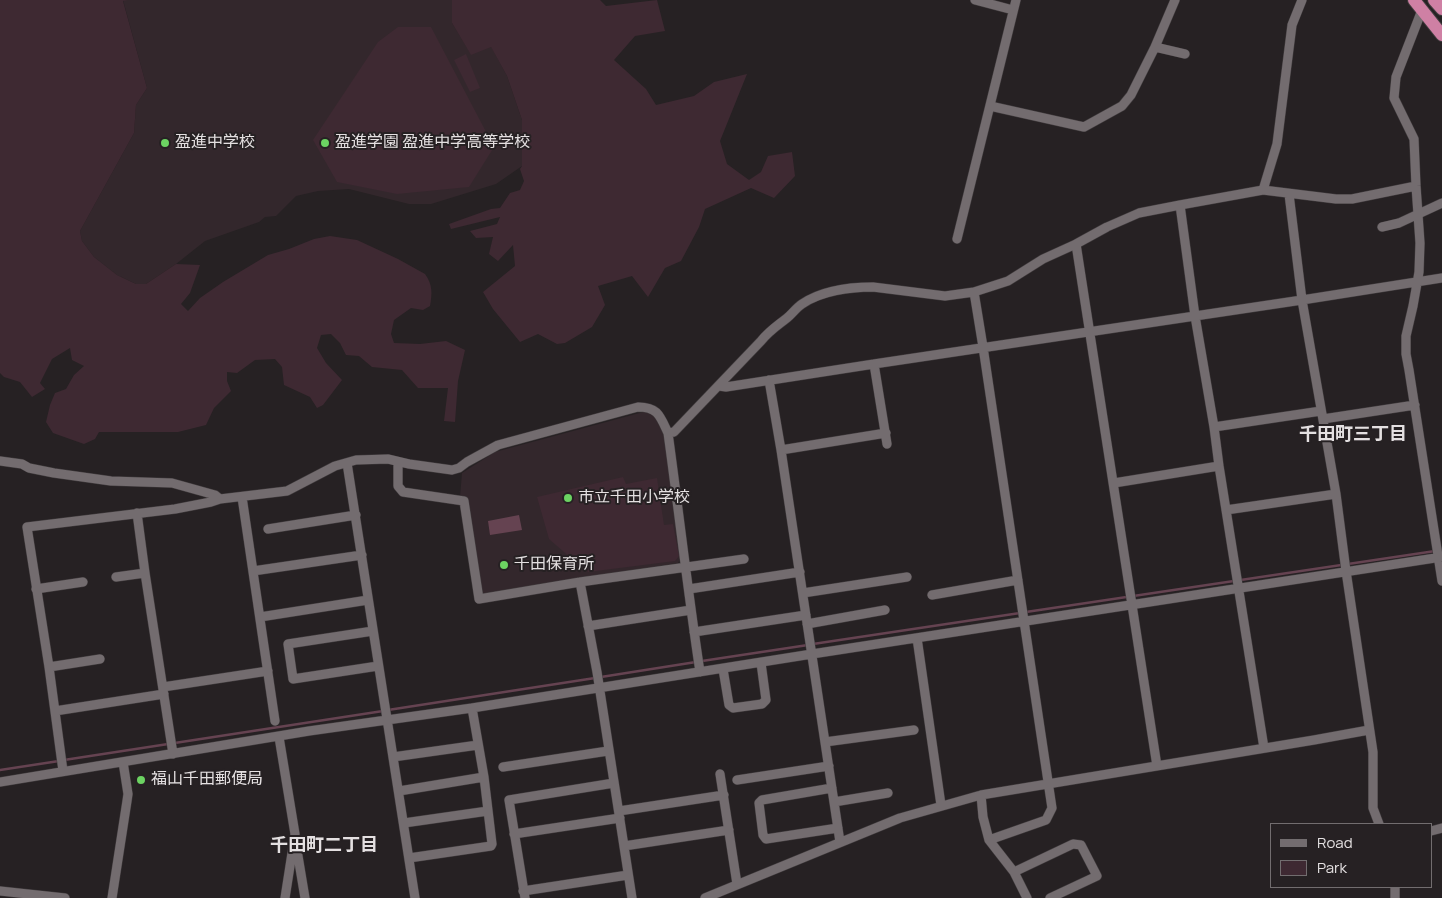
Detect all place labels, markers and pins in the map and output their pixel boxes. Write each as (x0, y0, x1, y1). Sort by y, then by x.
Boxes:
place label: 盈進中学校 (175, 133, 255, 153)
place label: 盈進学園 盈進中学高等学校 (335, 133, 530, 153)
marker: 盈進中学校 (159, 137, 171, 149)
marker: 盈進学園 盈進中学高等学校 (319, 137, 331, 149)
place label: 市立千田小学校 (578, 488, 690, 508)
marker: 市立千田小学校 (562, 492, 574, 504)
place label: 千田保育所 (514, 555, 594, 575)
marker: 千田保育所 (498, 559, 510, 571)
place label: 福山千田郵便局 (151, 770, 263, 790)
marker: 福山千田郵便局 (135, 774, 147, 786)

